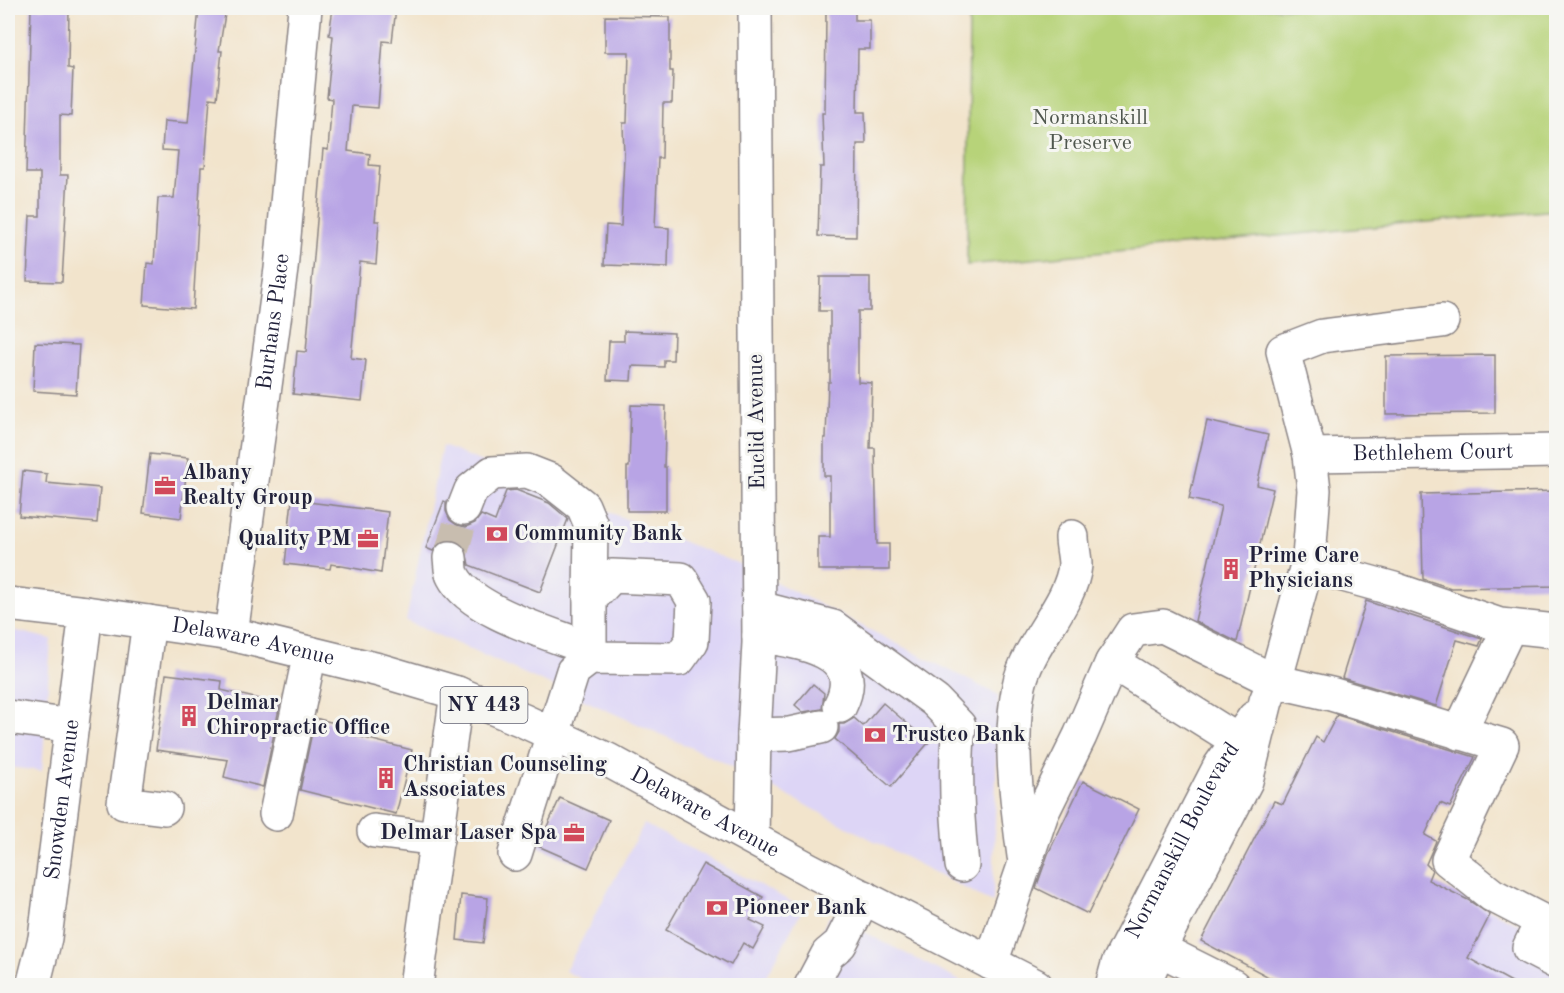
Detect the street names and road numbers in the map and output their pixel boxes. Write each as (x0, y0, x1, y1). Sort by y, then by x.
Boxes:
street label: Burhans Place (253, 252, 293, 392)
street label: Euclid Avenue (745, 354, 769, 490)
street label: Bethlehem Court (1352, 441, 1514, 465)
street label: Delaware Avenue (170, 615, 337, 670)
road number: NY 443 (440, 687, 528, 723)
street label: Snowden Avenue (41, 718, 83, 881)
street label: Normanskill Boulevard (1122, 739, 1244, 942)
street label: Delaware Avenue (627, 763, 783, 862)

